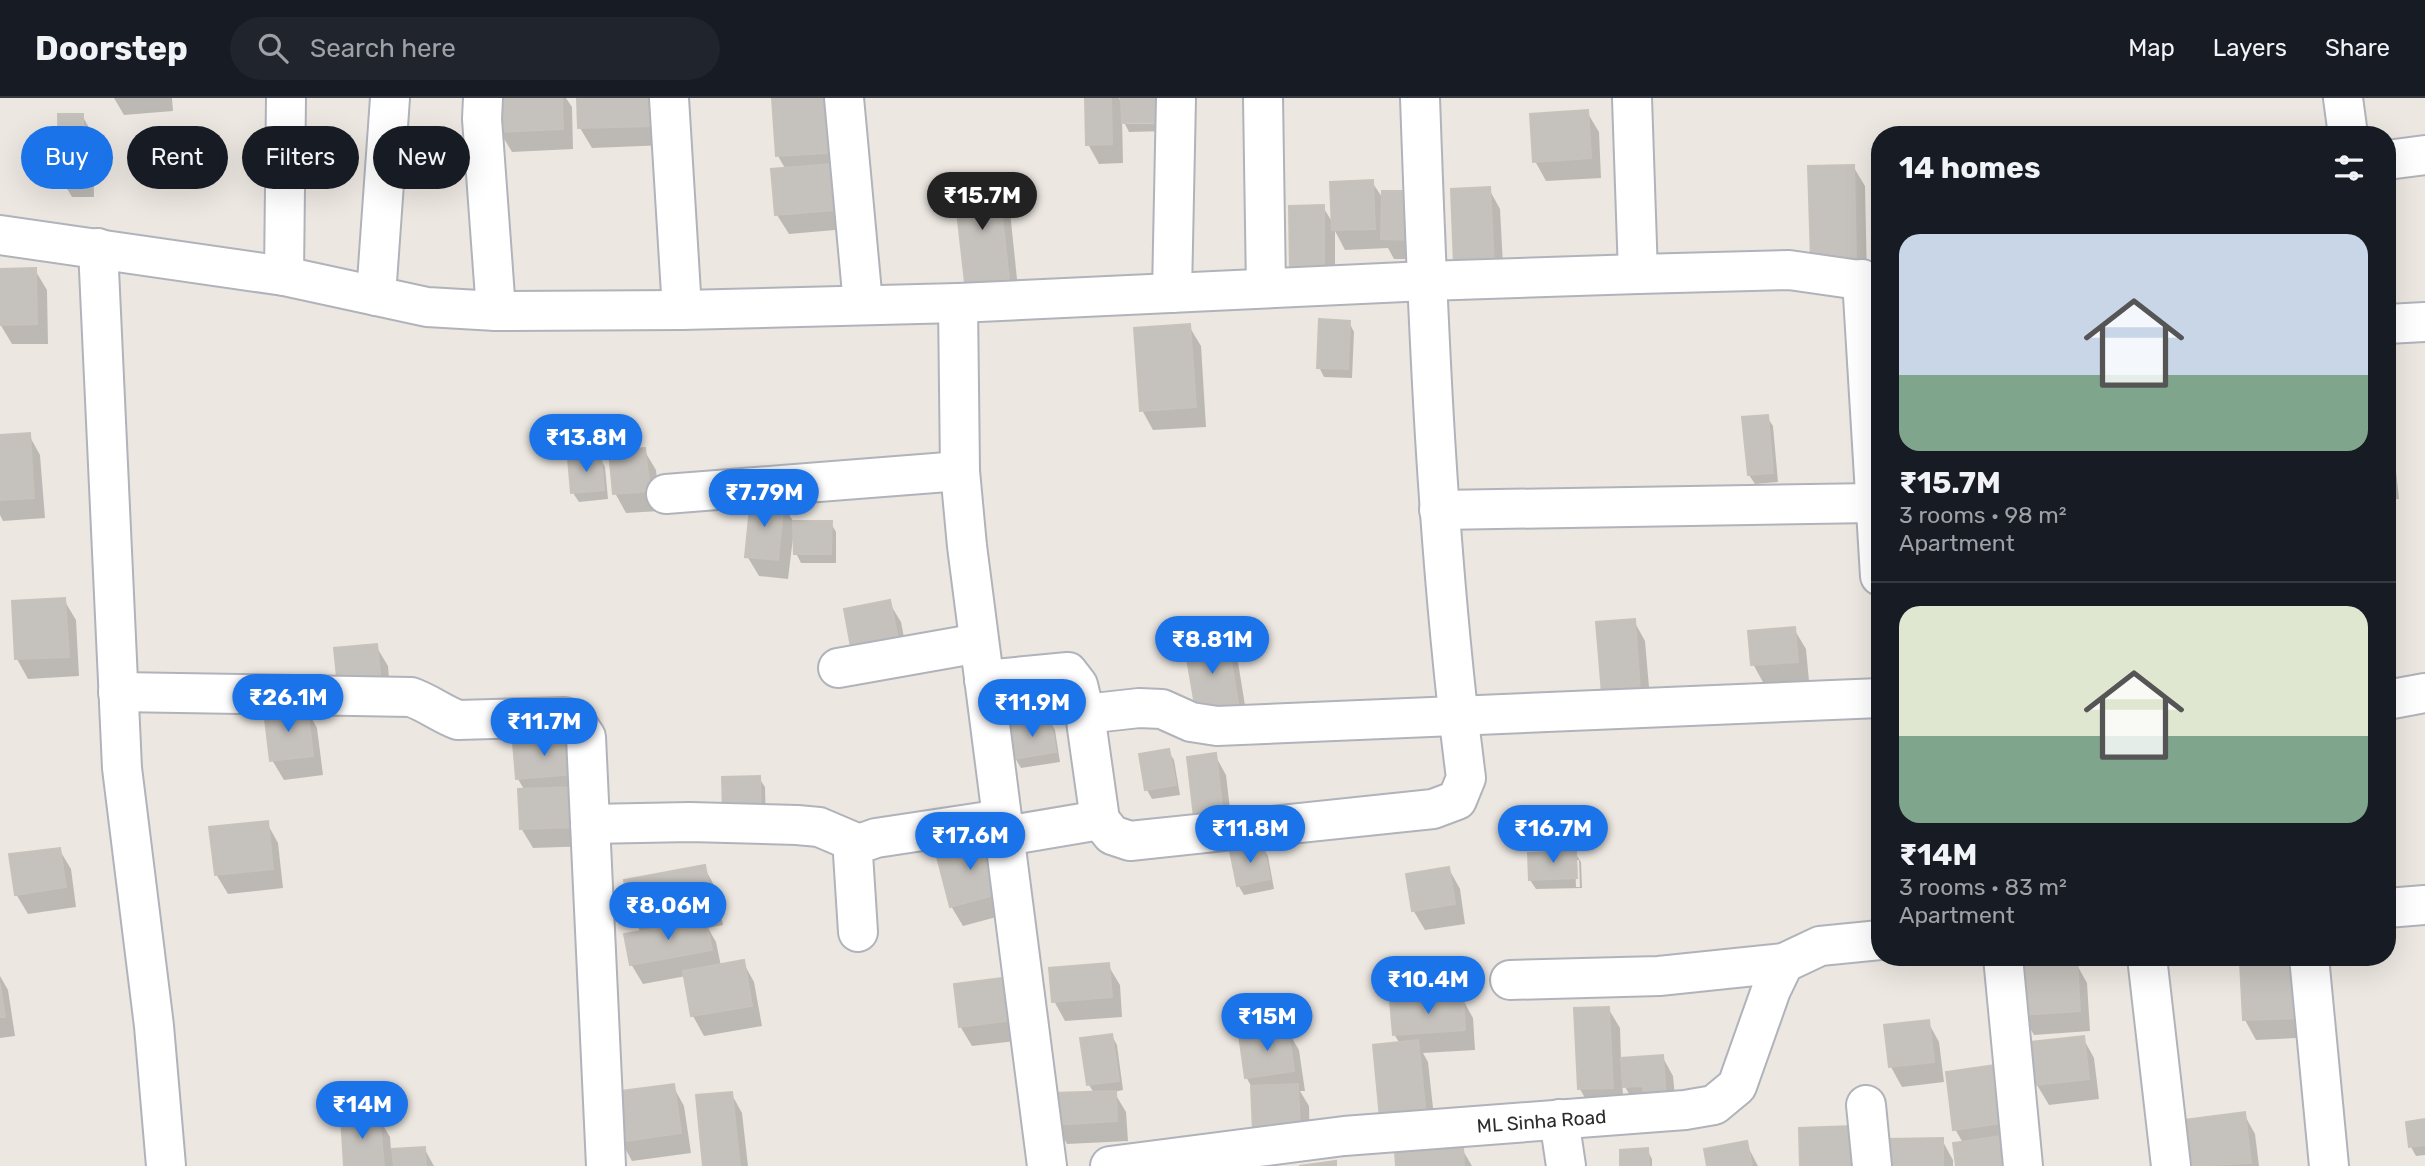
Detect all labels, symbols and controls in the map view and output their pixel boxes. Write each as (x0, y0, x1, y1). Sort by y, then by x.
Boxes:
search box (230, 17, 720, 80)
text: Doorstep (35, 29, 188, 68)
icon: search (254, 29, 292, 67)
text: Search here (310, 33, 456, 64)
text: Map (2128, 34, 2175, 62)
text: Layers (2213, 34, 2287, 62)
text: Share (2325, 34, 2390, 62)
chip: Buy (21, 126, 113, 189)
chip: Rent (127, 126, 228, 189)
chip: Filters (242, 126, 359, 189)
chip: New (373, 126, 470, 189)
icon: filters (2330, 149, 2368, 187)
text: 14 homes (1899, 150, 2041, 186)
pin: ₹15.7M (925, 172, 1039, 232)
text: ₹15.7M (943, 181, 1021, 209)
icon: home (2071, 280, 2197, 406)
pin: ₹13.8M (529, 414, 643, 474)
text: ₹13.8M (545, 423, 627, 451)
text: ₹15.7M (1899, 465, 2001, 501)
pin: ₹7.79M (707, 470, 821, 529)
text: ₹7.79M (725, 478, 803, 506)
text: 3 rooms · 98 m² (1899, 501, 2067, 529)
text: Apartment (1899, 529, 2015, 557)
pin: ₹8.81M (1155, 616, 1269, 676)
text: ₹8.81M (1171, 625, 1253, 653)
icon: home (2071, 652, 2197, 778)
pin: ₹26.1M (231, 674, 345, 734)
pin: ₹11.9M (975, 680, 1089, 739)
text: ₹26.1M (248, 683, 328, 711)
text: ₹11.9M (994, 688, 1070, 716)
pin: ₹11.7M (487, 698, 601, 758)
text: ₹11.7M (507, 707, 581, 735)
pin: ₹11.8M (1193, 806, 1307, 865)
pin: ₹16.7M (1496, 806, 1610, 865)
pin: ₹17.6M (913, 812, 1027, 872)
text: ₹11.8M (1211, 814, 1289, 842)
text: ₹16.7M (1514, 814, 1592, 842)
text: ₹17.6M (931, 821, 1009, 849)
text: ₹14M (1899, 837, 1977, 873)
text: 3 rooms · 83 m² (1899, 873, 2067, 901)
pin: ₹8.06M (611, 882, 725, 942)
text: ₹8.06M (625, 891, 711, 919)
text: Apartment (1899, 901, 2015, 929)
pin: ₹10.4M (1371, 956, 1485, 1016)
text: ₹10.4M (1387, 965, 1469, 993)
pin: ₹15M (1226, 993, 1308, 1053)
text: ₹15M (1237, 1002, 1297, 1030)
pin: ₹14M (321, 1082, 403, 1141)
text: ₹14M (332, 1090, 392, 1118)
street label: ML Sinha Road (1476, 1105, 1607, 1138)

